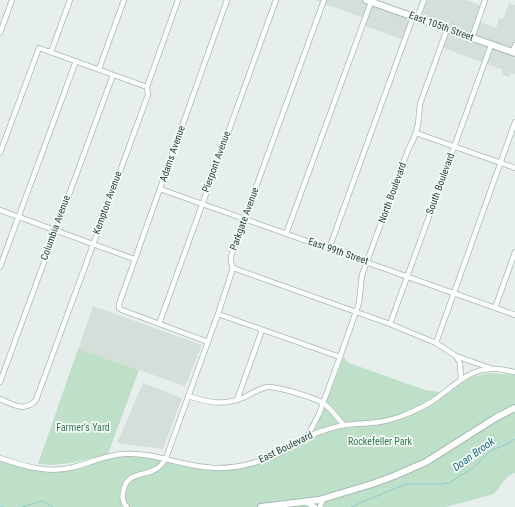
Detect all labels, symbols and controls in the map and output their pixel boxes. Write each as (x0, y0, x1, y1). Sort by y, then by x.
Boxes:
street label: East 105th Street (407, 10, 475, 44)
street label: Adams Avenue (158, 124, 188, 184)
street label: Pierpont Avenue (200, 130, 234, 194)
street label: South Boulevard (424, 152, 458, 216)
street label: North Boulevard (376, 161, 410, 225)
street label: Kempton Avenue (91, 170, 125, 236)
street label: Parkgate Avenue (228, 186, 262, 252)
street label: Columbia Avenue (39, 194, 73, 262)
street label: East 99th Street (306, 236, 370, 268)
park label: Farmer's Yard (56, 422, 110, 434)
street label: East Boulevard (257, 430, 315, 466)
water label: Doan Brook (450, 435, 498, 475)
park label: Rockefeller Park (348, 436, 412, 448)

